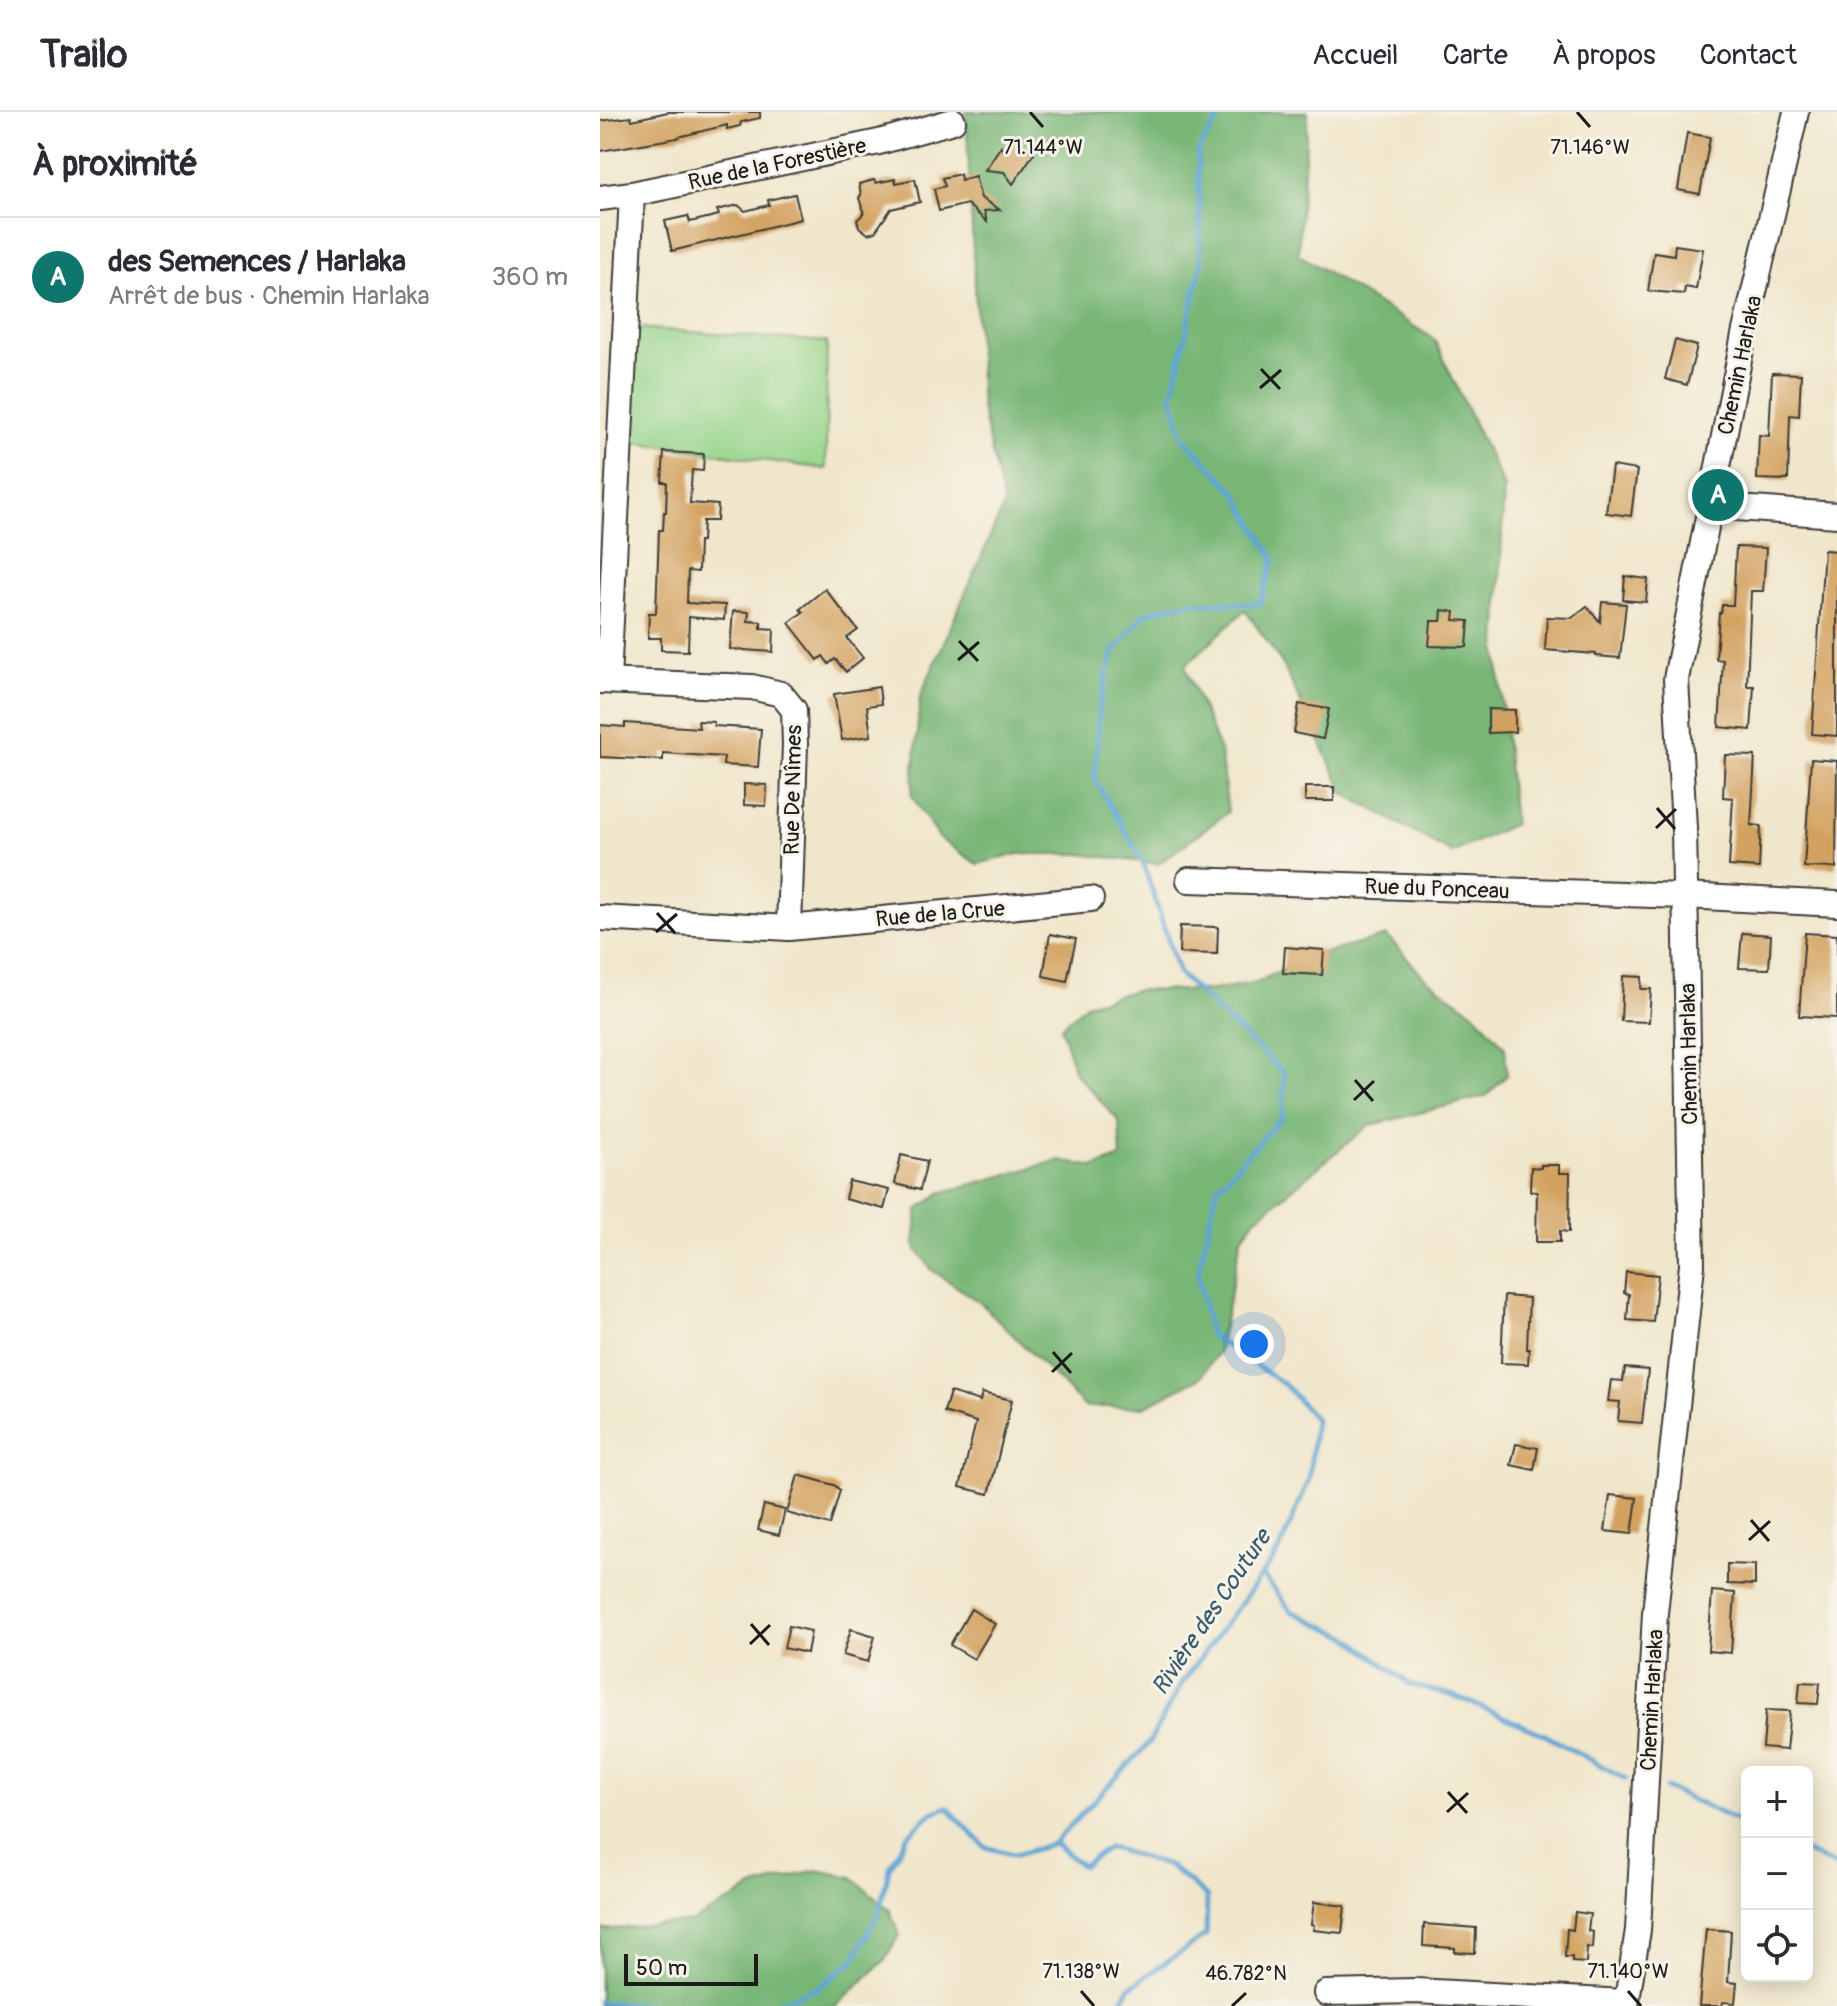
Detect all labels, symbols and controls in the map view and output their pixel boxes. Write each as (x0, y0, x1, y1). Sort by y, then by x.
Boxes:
text: Trailo (40, 31, 127, 79)
text: Accueil (1312, 38, 1399, 73)
text: Carte (1443, 38, 1508, 73)
text: À propos (1552, 38, 1656, 73)
text: Contact (1700, 38, 1797, 73)
street label: Rue de la Forestière (686, 131, 869, 196)
text: 71.144°W (1003, 135, 1083, 160)
text: 71.146°W (1550, 135, 1630, 160)
text: À proximité (32, 143, 198, 186)
text: des Semences / Harlaka (108, 243, 406, 280)
text: A (50, 261, 66, 293)
text: 360 m (492, 261, 568, 293)
text: Arrêt de bus · Chemin Harlaka (108, 280, 430, 312)
street label: Chemin Harlaka (1712, 293, 1768, 437)
pin: A (1692, 465, 1744, 525)
street label: Rue De Nîmes (778, 724, 808, 855)
street label: Rue du Ponceau (1364, 872, 1510, 906)
street label: Rue de la Crue (874, 894, 1006, 934)
street label: Chemin Harlaka (1674, 983, 1704, 1125)
your location (1234, 1324, 1274, 1364)
water label: Rivière des Couture (1145, 1522, 1279, 1700)
street label: Chemin Harlaka (1634, 1628, 1670, 1772)
map controls (1741, 1766, 1813, 1982)
button: + (1741, 1766, 1813, 1838)
button: − (1741, 1838, 1813, 1910)
button: locate (1741, 1910, 1813, 1982)
scale bar (624, 1950, 758, 1986)
text: 50 m (636, 1954, 687, 1982)
text: 71.138°W (1042, 1959, 1120, 1984)
text: 71.140°W (1587, 1959, 1669, 1984)
text: 46.782°N (1205, 1961, 1287, 1986)

